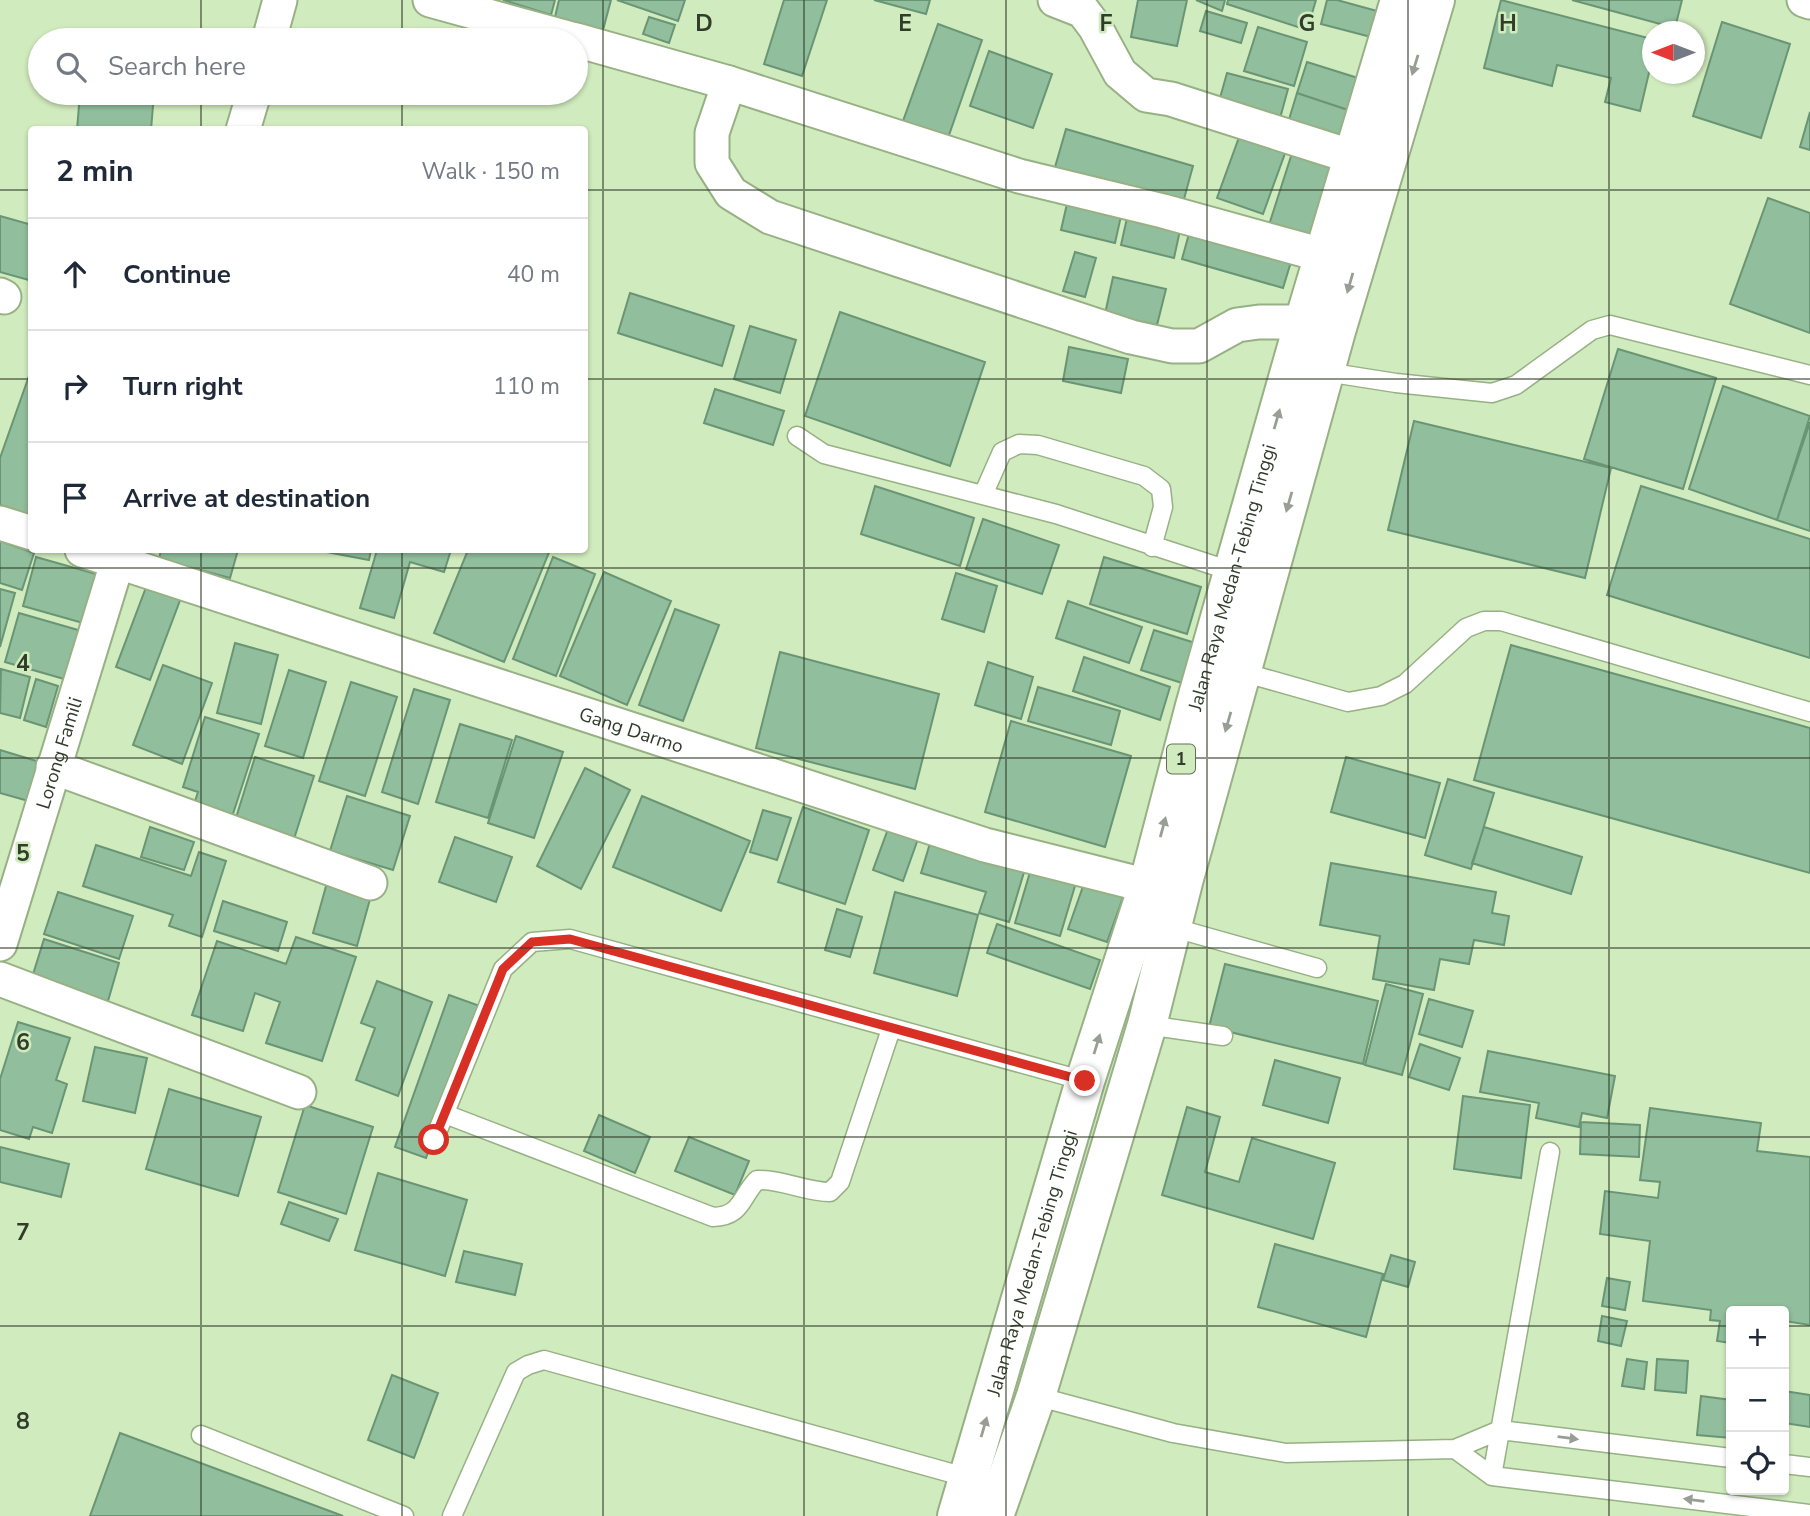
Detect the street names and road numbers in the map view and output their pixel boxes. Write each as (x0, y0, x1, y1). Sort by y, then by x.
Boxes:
street label: Jalan Raya Medan-Tebing Tinggi (1182, 441, 1283, 715)
street label: Lorong Famili (30, 694, 89, 812)
street label: Gang Darmo (575, 701, 687, 760)
road number: 1 (1167, 744, 1195, 774)
street label: Jalan Raya Medan-Tebing Tinggi (981, 1127, 1084, 1400)

